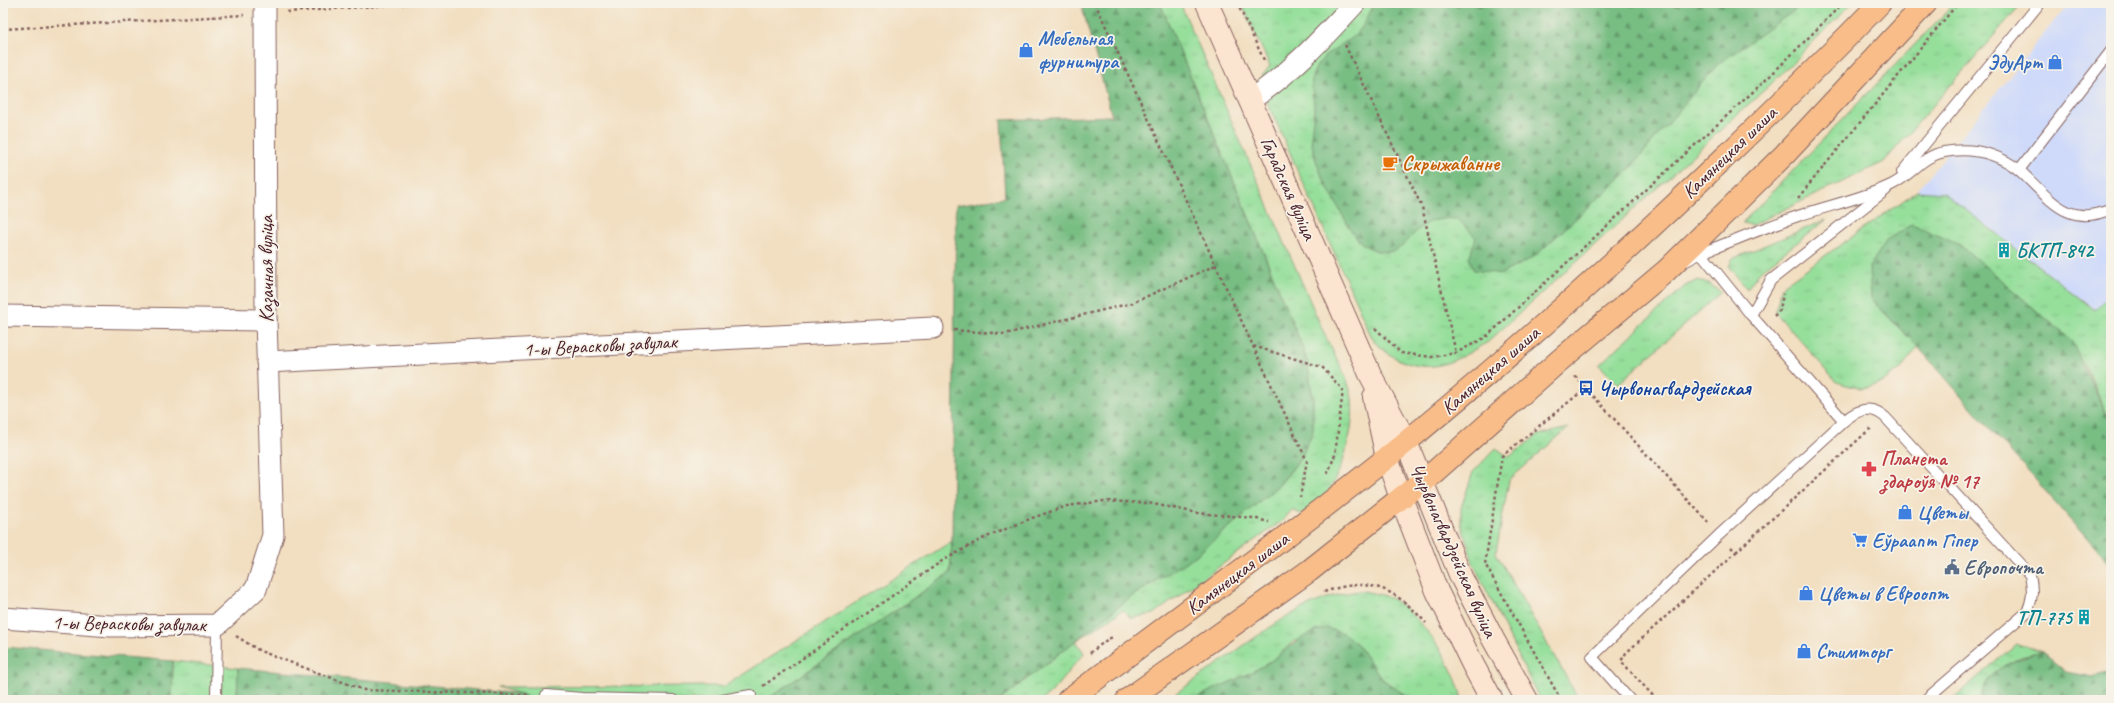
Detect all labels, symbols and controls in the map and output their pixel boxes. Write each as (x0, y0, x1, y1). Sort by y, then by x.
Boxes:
place label: Мебельная фурнитура (1038, 26, 1120, 74)
shop icon: Мебельная фурнитура (1017, 41, 1035, 59)
place label: ЭдуАрт (1988, 50, 2044, 75)
shop icon: ЭдуАрт (2046, 53, 2064, 71)
street label: Камянецкая шаша (1676, 100, 1783, 204)
street label: Гарадская вуліца (1255, 133, 1323, 245)
place label: Скрыжаванне (1402, 151, 1501, 176)
cafe icon: Скрыжаванне (1381, 154, 1399, 172)
street label: Казачная вуліца (254, 214, 280, 322)
place label: БКТП-842 (2016, 238, 2095, 263)
building icon: БКТП-842 (1995, 241, 2013, 259)
street label: Камянецкая шаша (1436, 320, 1546, 420)
street label: 1-ы Верасковы завулак (523, 329, 679, 363)
place label: Чырвонагвардзейская (1598, 376, 1753, 402)
bus stop icon: Чырвонагвардзейская (1577, 379, 1595, 397)
place label: Планета здароўя № 17 (1879, 446, 1981, 495)
street label: Чырвонагвардзейская вуліца (1404, 459, 1504, 642)
pharmacy icon: Планета здароўя № 17 (1860, 460, 1878, 478)
place label: Цветы (1917, 500, 1970, 525)
shop icon: Цветы (1896, 503, 1914, 521)
street label: Камянецкая шаша (1181, 526, 1295, 620)
place label: Еўраапт Гіпер (1872, 528, 1979, 553)
supermarket icon: Еўраапт Гіпер (1851, 531, 1869, 549)
place label: Европочта (1964, 555, 2045, 580)
public building icon: Европочта (1943, 558, 1961, 576)
place label: Цветы в Евроопт (1818, 581, 1949, 606)
shop icon: Цветы в Евроопт (1797, 584, 1815, 602)
place label: ТП-775 (2017, 605, 2074, 630)
building icon: ТП-775 (2075, 608, 2093, 626)
street label: 1-ы Верасковы завулак (52, 610, 208, 638)
place label: Стимторг (1816, 639, 1893, 664)
shop icon: Стимторг (1795, 642, 1813, 660)

